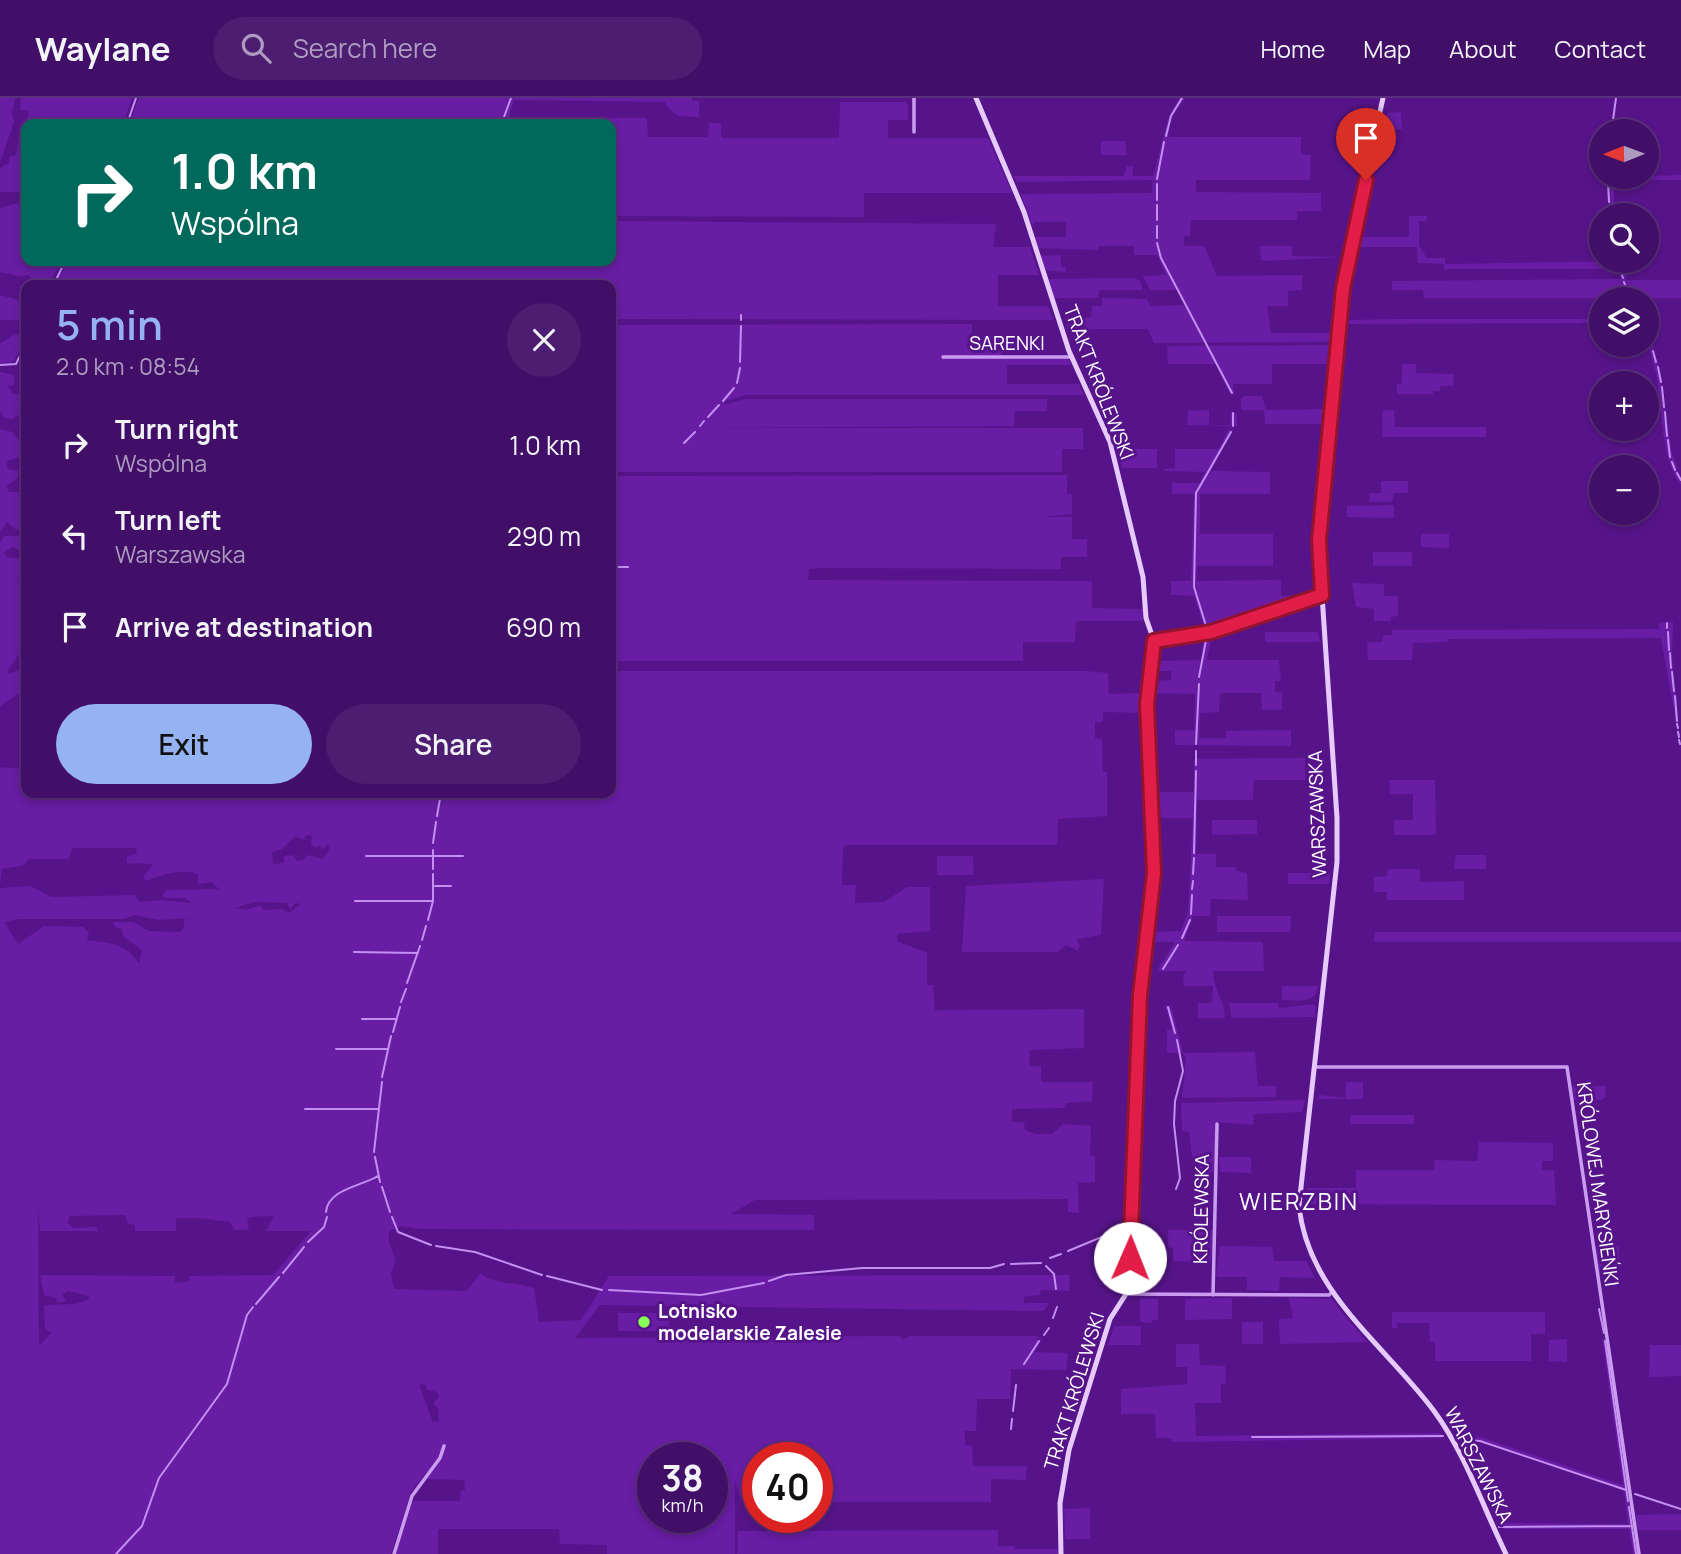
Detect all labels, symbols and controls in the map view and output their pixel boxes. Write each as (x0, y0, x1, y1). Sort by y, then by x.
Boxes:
search box (213, 17, 703, 80)
text: Waylane (35, 26, 171, 71)
icon: search (237, 29, 275, 67)
text: Search here (293, 30, 437, 66)
text: Home (1260, 32, 1325, 65)
text: Map (1363, 32, 1411, 65)
text: About (1449, 32, 1517, 65)
text: Contact (1555, 32, 1646, 65)
pin (1336, 108, 1396, 180)
icon: arrive (1347, 119, 1385, 157)
north arrow (1589, 119, 1659, 189)
map controls (1589, 119, 1659, 525)
text: 1.0 km (171, 137, 318, 204)
icon: right (56, 147, 147, 238)
text: Wspólna (171, 201, 299, 245)
button: search (1589, 203, 1659, 273)
button: layers (1589, 287, 1659, 357)
text: 5 min (56, 295, 163, 353)
street label: TRAKT KRÓLEWSKI (1058, 301, 1140, 463)
button: close (507, 303, 581, 377)
street label: SARENKI (969, 330, 1045, 356)
text: 2.0 km · 08:54 (56, 350, 200, 382)
button: + (1589, 371, 1659, 441)
text: Turn right (115, 411, 239, 447)
icon: right (56, 426, 94, 464)
text: 1.0 km (509, 427, 581, 463)
text: Wspólna (115, 447, 207, 479)
button: − (1589, 455, 1659, 525)
text: Turn left (115, 502, 222, 538)
icon: left (56, 517, 94, 555)
text: 290 m (507, 518, 581, 554)
text: Warszawska (115, 538, 245, 570)
icon: arrive (56, 608, 94, 646)
text: Arrive at destination (115, 609, 373, 645)
text: 690 m (506, 609, 581, 645)
button: Exit (56, 704, 312, 784)
button: Share (326, 704, 581, 784)
street label: WARSZAWSKA (1302, 750, 1332, 878)
street label: KRÓLOWEJ MARYSIEŃKI (1571, 1080, 1625, 1288)
street label: KRÓLEWSKA (1187, 1154, 1215, 1264)
district label: WIERZBIN (1239, 1185, 1359, 1217)
position arrow (1093, 1221, 1167, 1295)
place label: Lotnisko modelarskie Zalesie (658, 1298, 842, 1346)
street label: TRAKT KRÓLEWSKI (1038, 1309, 1110, 1473)
marker: Lotnisko modelarskie Zalesie (636, 1314, 652, 1330)
street label: WARSZAWSKA (1439, 1403, 1519, 1527)
speed limit sign: 40 (742, 1442, 833, 1533)
text: 38 (662, 1454, 703, 1502)
text: km/h (662, 1493, 703, 1517)

